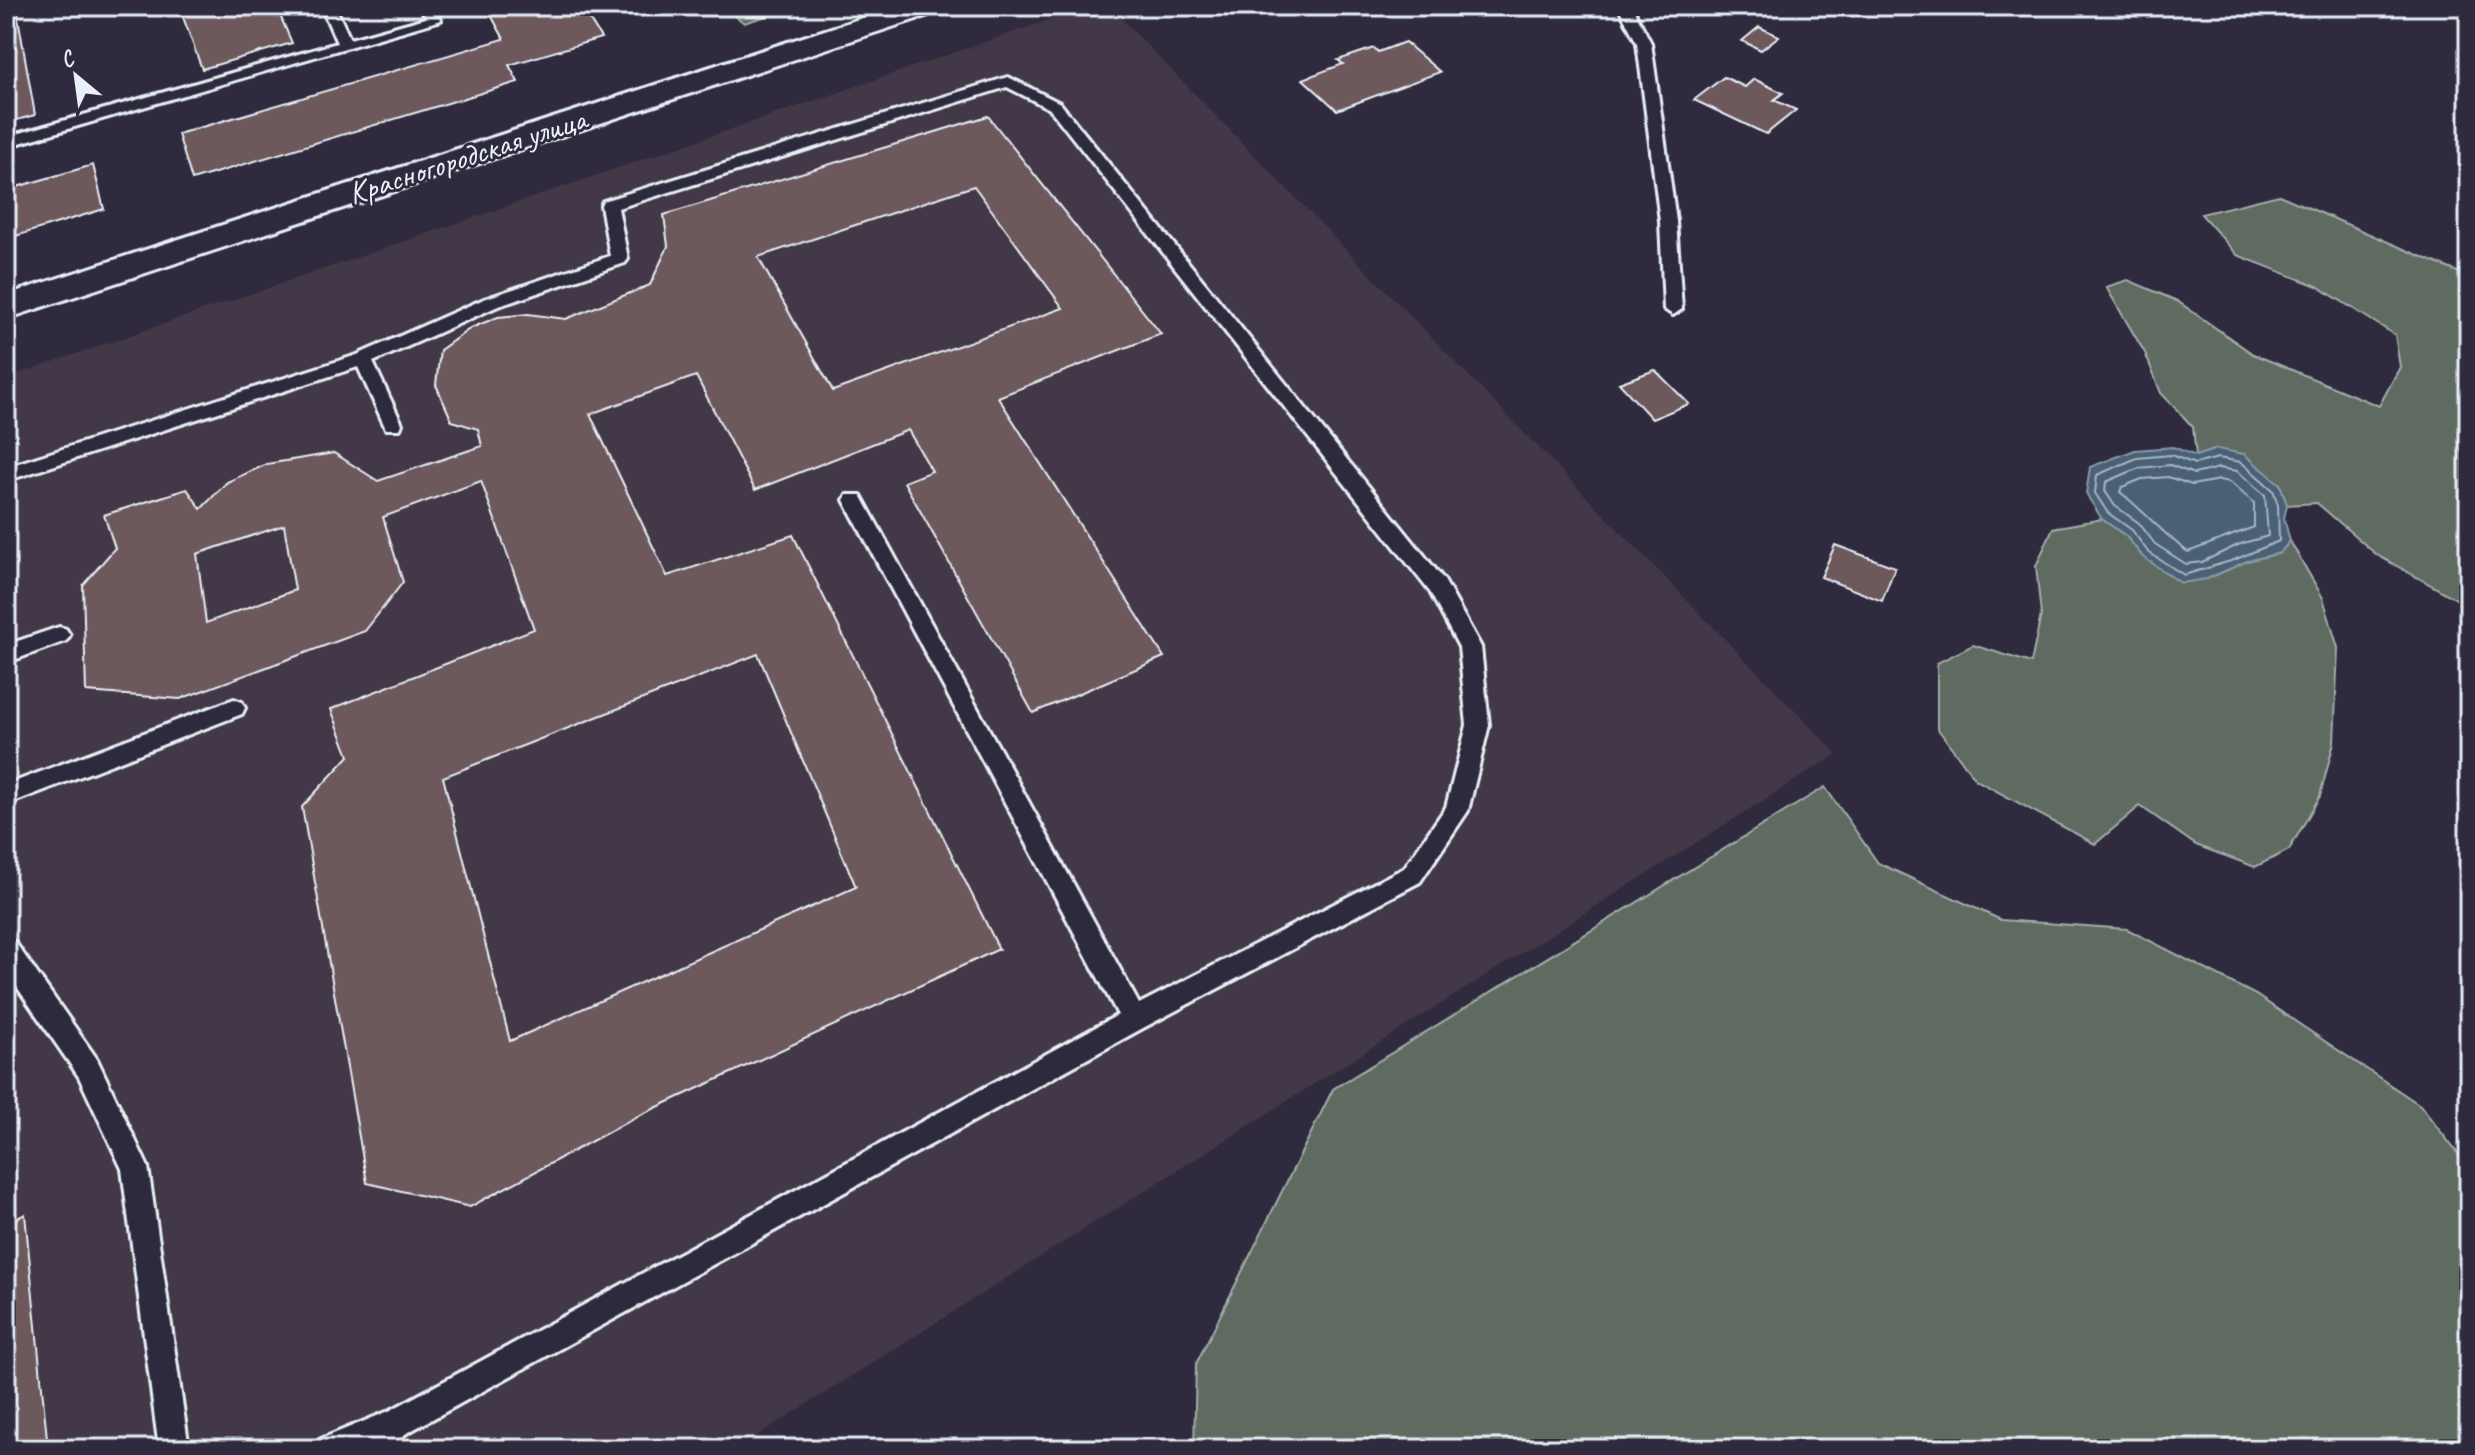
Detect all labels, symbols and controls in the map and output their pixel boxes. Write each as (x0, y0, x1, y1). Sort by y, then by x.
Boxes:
north arrow (36, 36, 116, 116)
text: С (55, 43, 81, 74)
street label: Красногородская улица (343, 97, 594, 214)

